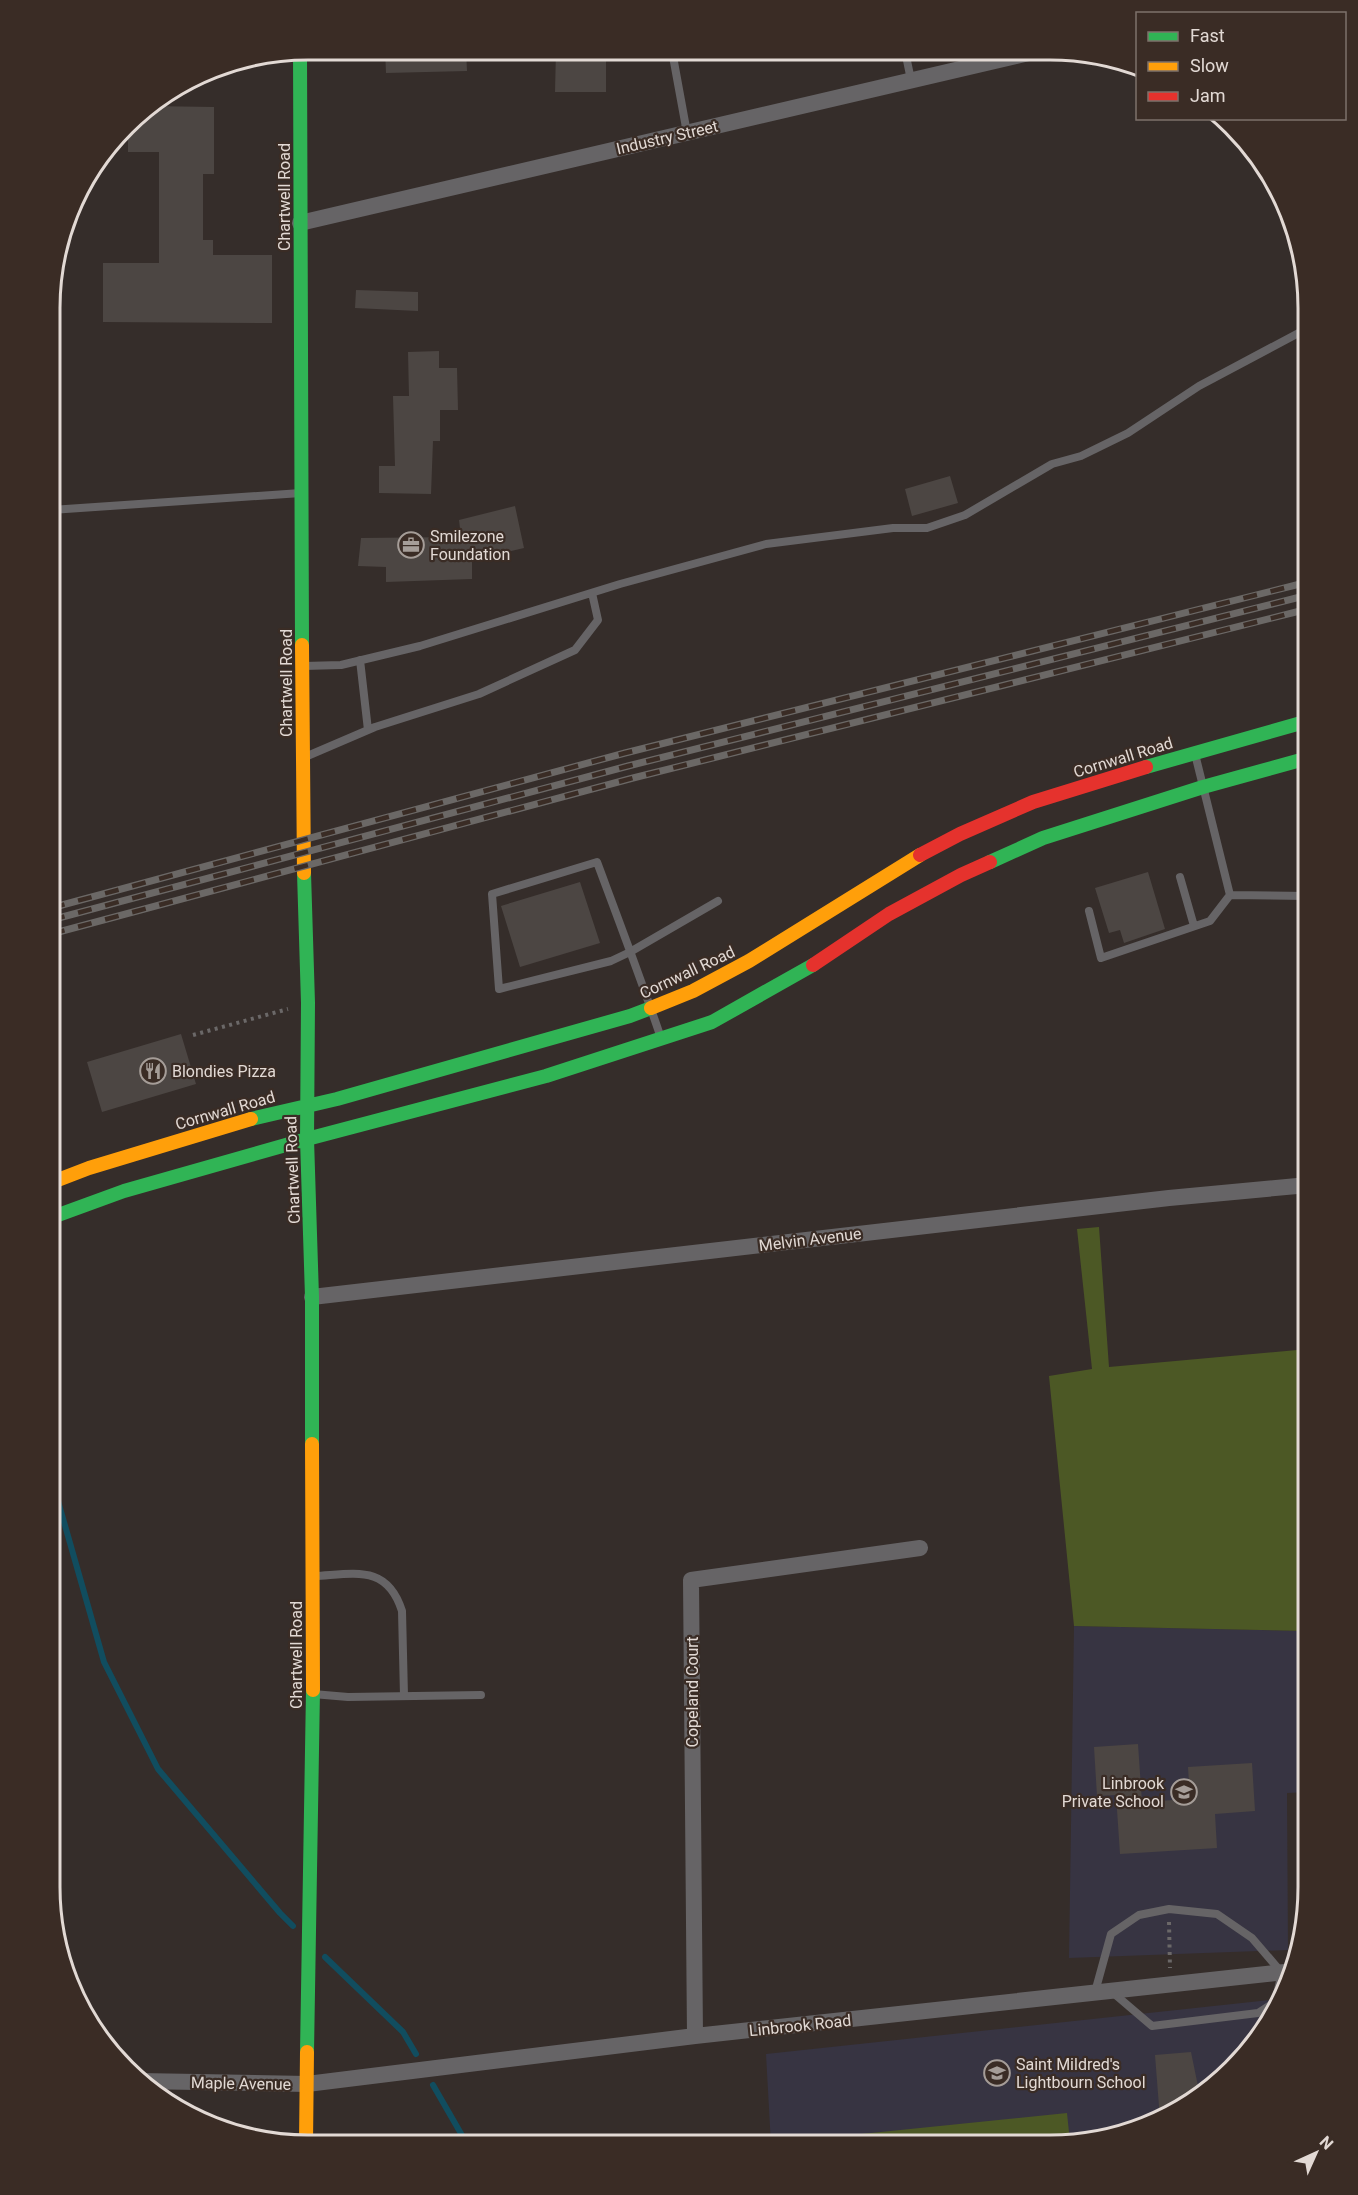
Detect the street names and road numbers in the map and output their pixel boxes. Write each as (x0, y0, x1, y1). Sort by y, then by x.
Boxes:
street label: Industry Street (614, 117, 720, 158)
street label: Chartwell Road (275, 143, 294, 251)
street label: Chartwell Road (277, 629, 296, 737)
street label: Cornwall Road (1071, 733, 1175, 782)
street label: Cornwall Road (637, 942, 738, 1003)
street label: Cornwall Road (173, 1087, 277, 1134)
street label: Chartwell Road (281, 1116, 304, 1224)
street label: Melvin Avenue (758, 1224, 862, 1255)
street label: Chartwell Road (287, 1601, 306, 1709)
street label: Copeland Court (683, 1637, 702, 1747)
street label: Linbrook Road (748, 2011, 852, 2040)
street label: Maple Avenue (191, 2073, 291, 2094)

